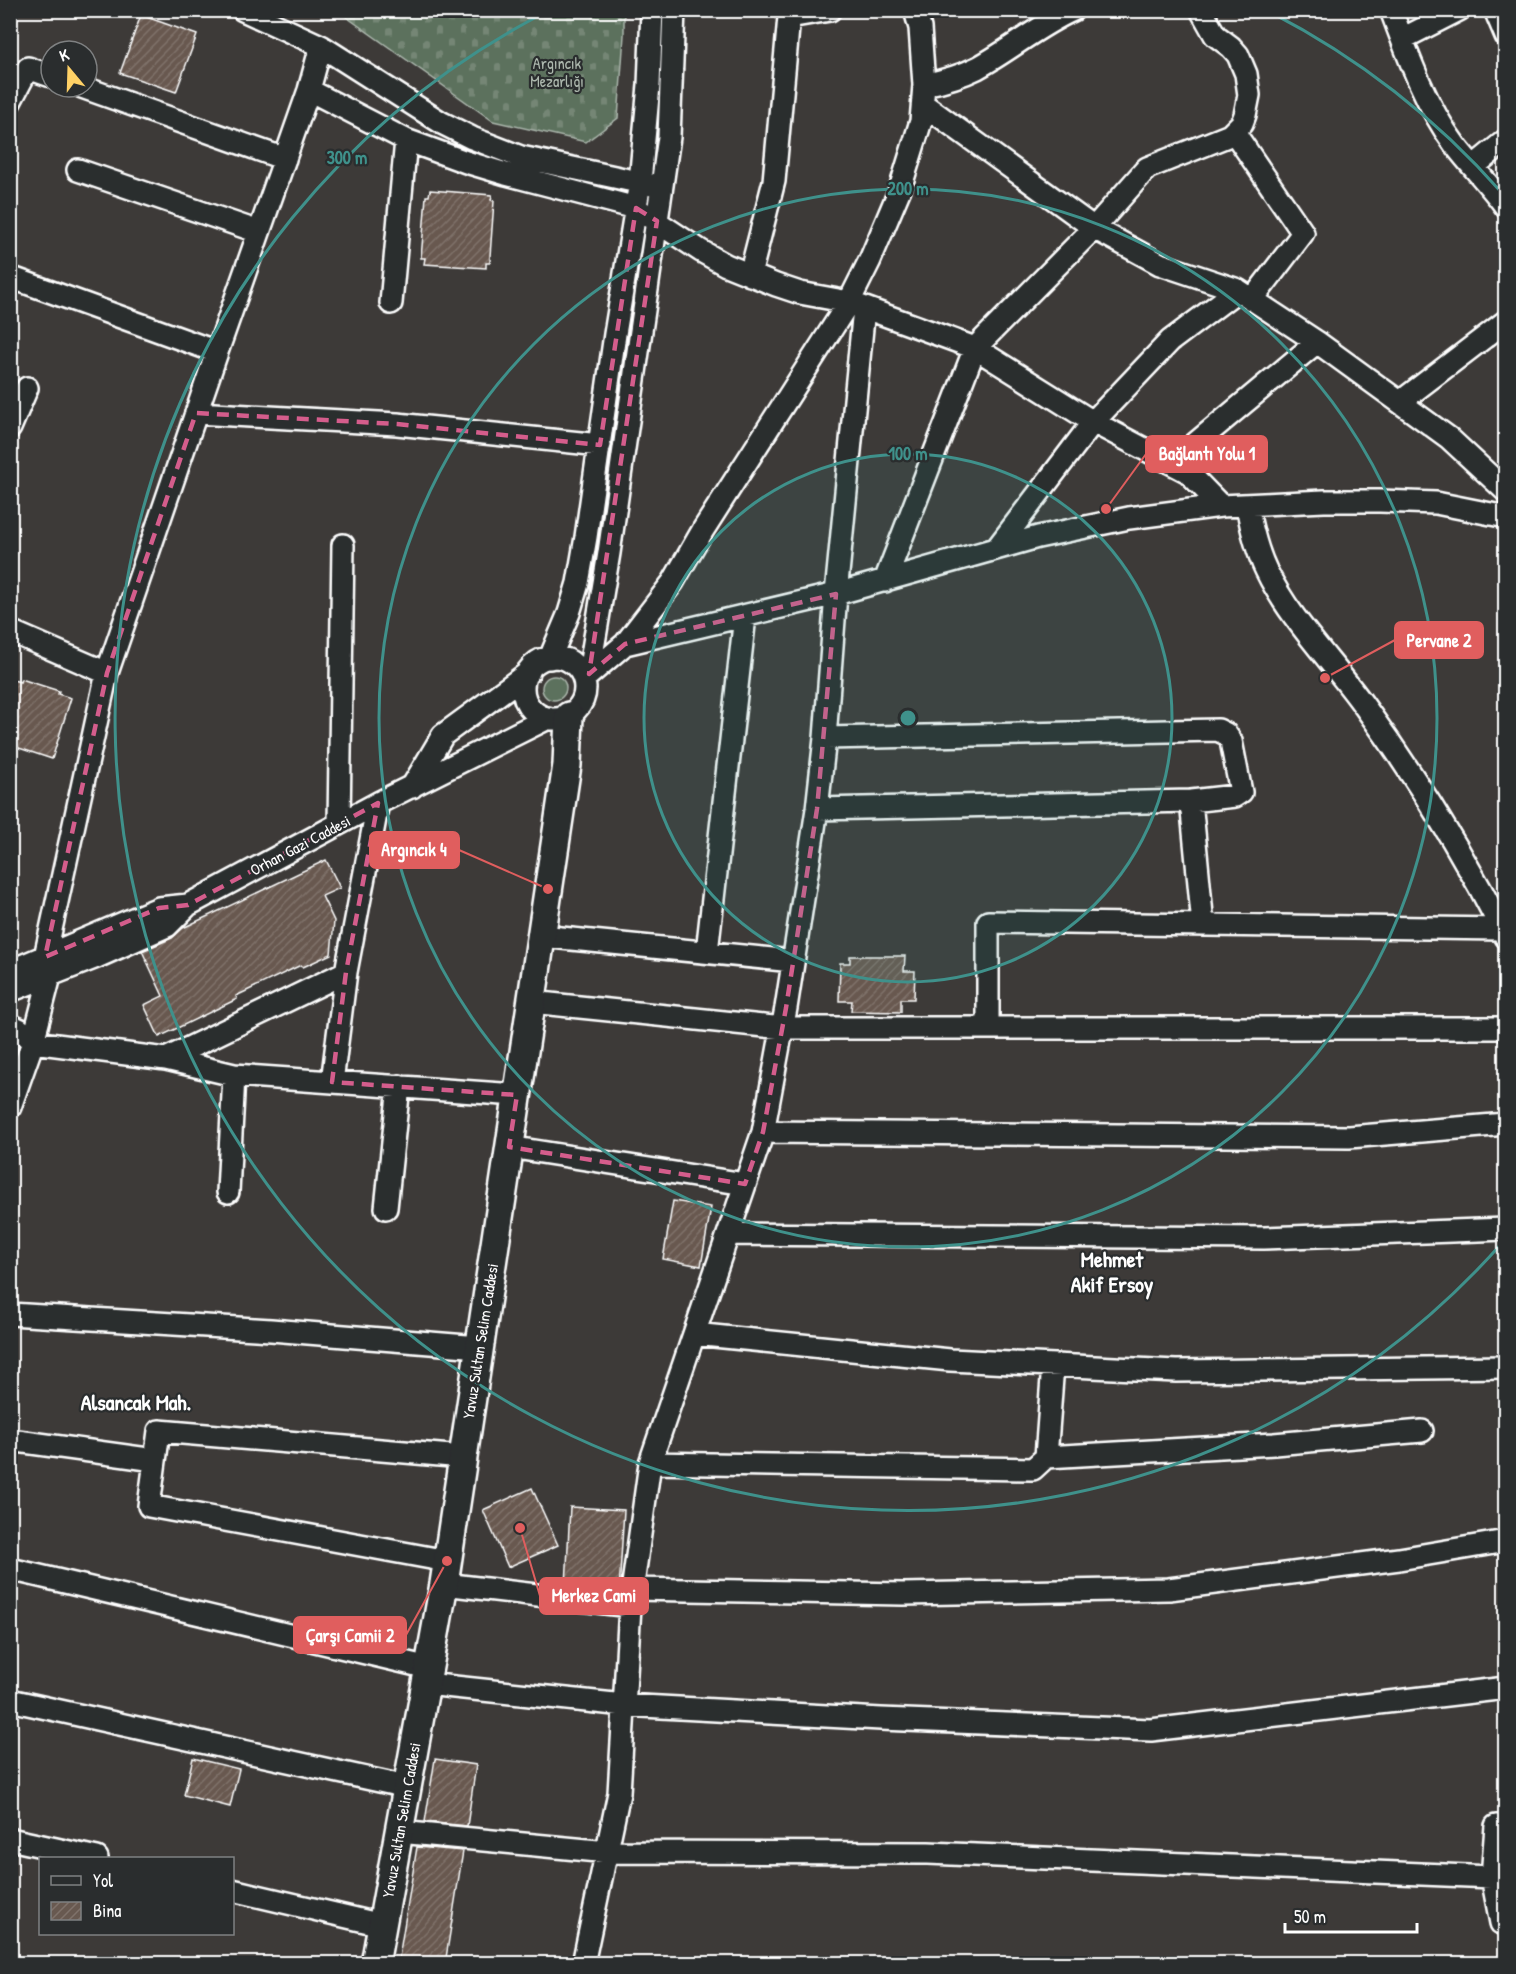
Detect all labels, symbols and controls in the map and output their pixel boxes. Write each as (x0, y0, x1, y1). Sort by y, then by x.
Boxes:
north arrow (39, 39, 99, 99)
text: K (57, 43, 72, 67)
park label: Argıncık Mezarlığı (530, 52, 584, 92)
text: 300 m (327, 145, 367, 170)
text: 200 m (888, 176, 928, 201)
callout: Bağlantı Yolu 1 (1146, 436, 1267, 472)
text: 100 m (888, 441, 928, 466)
text: Bağlantı Yolu 1 (1159, 441, 1256, 467)
callout: Pervane 2 (1395, 622, 1483, 658)
text: Pervane 2 (1407, 628, 1472, 653)
centre of rings (898, 708, 918, 728)
street label: Orhan Gazi Caddesi (246, 809, 354, 881)
callout: Argıncık 4 (370, 832, 459, 868)
text: Argıncık 4 (381, 837, 447, 863)
district label: Mehmet Akif Ersoy (1071, 1244, 1154, 1300)
street label: Yavuz Sultan Selim Caddesi (457, 1262, 503, 1420)
district label: Alsancak Mah. (81, 1387, 192, 1417)
callout: Merkez Cami (540, 1578, 648, 1614)
text: Merkez Cami (552, 1583, 636, 1608)
callout: Çarşı Camii 2 (294, 1617, 406, 1653)
text: Çarşı Camii 2 (306, 1623, 395, 1648)
street label: Yavuz Sultan Selim Caddesi (377, 1741, 425, 1899)
legend (39, 1857, 234, 1935)
text: Yol (93, 1868, 113, 1893)
scale bar (1285, 1896, 1417, 1934)
text: Bina (93, 1898, 121, 1923)
text: 50 m (1294, 1904, 1326, 1929)

